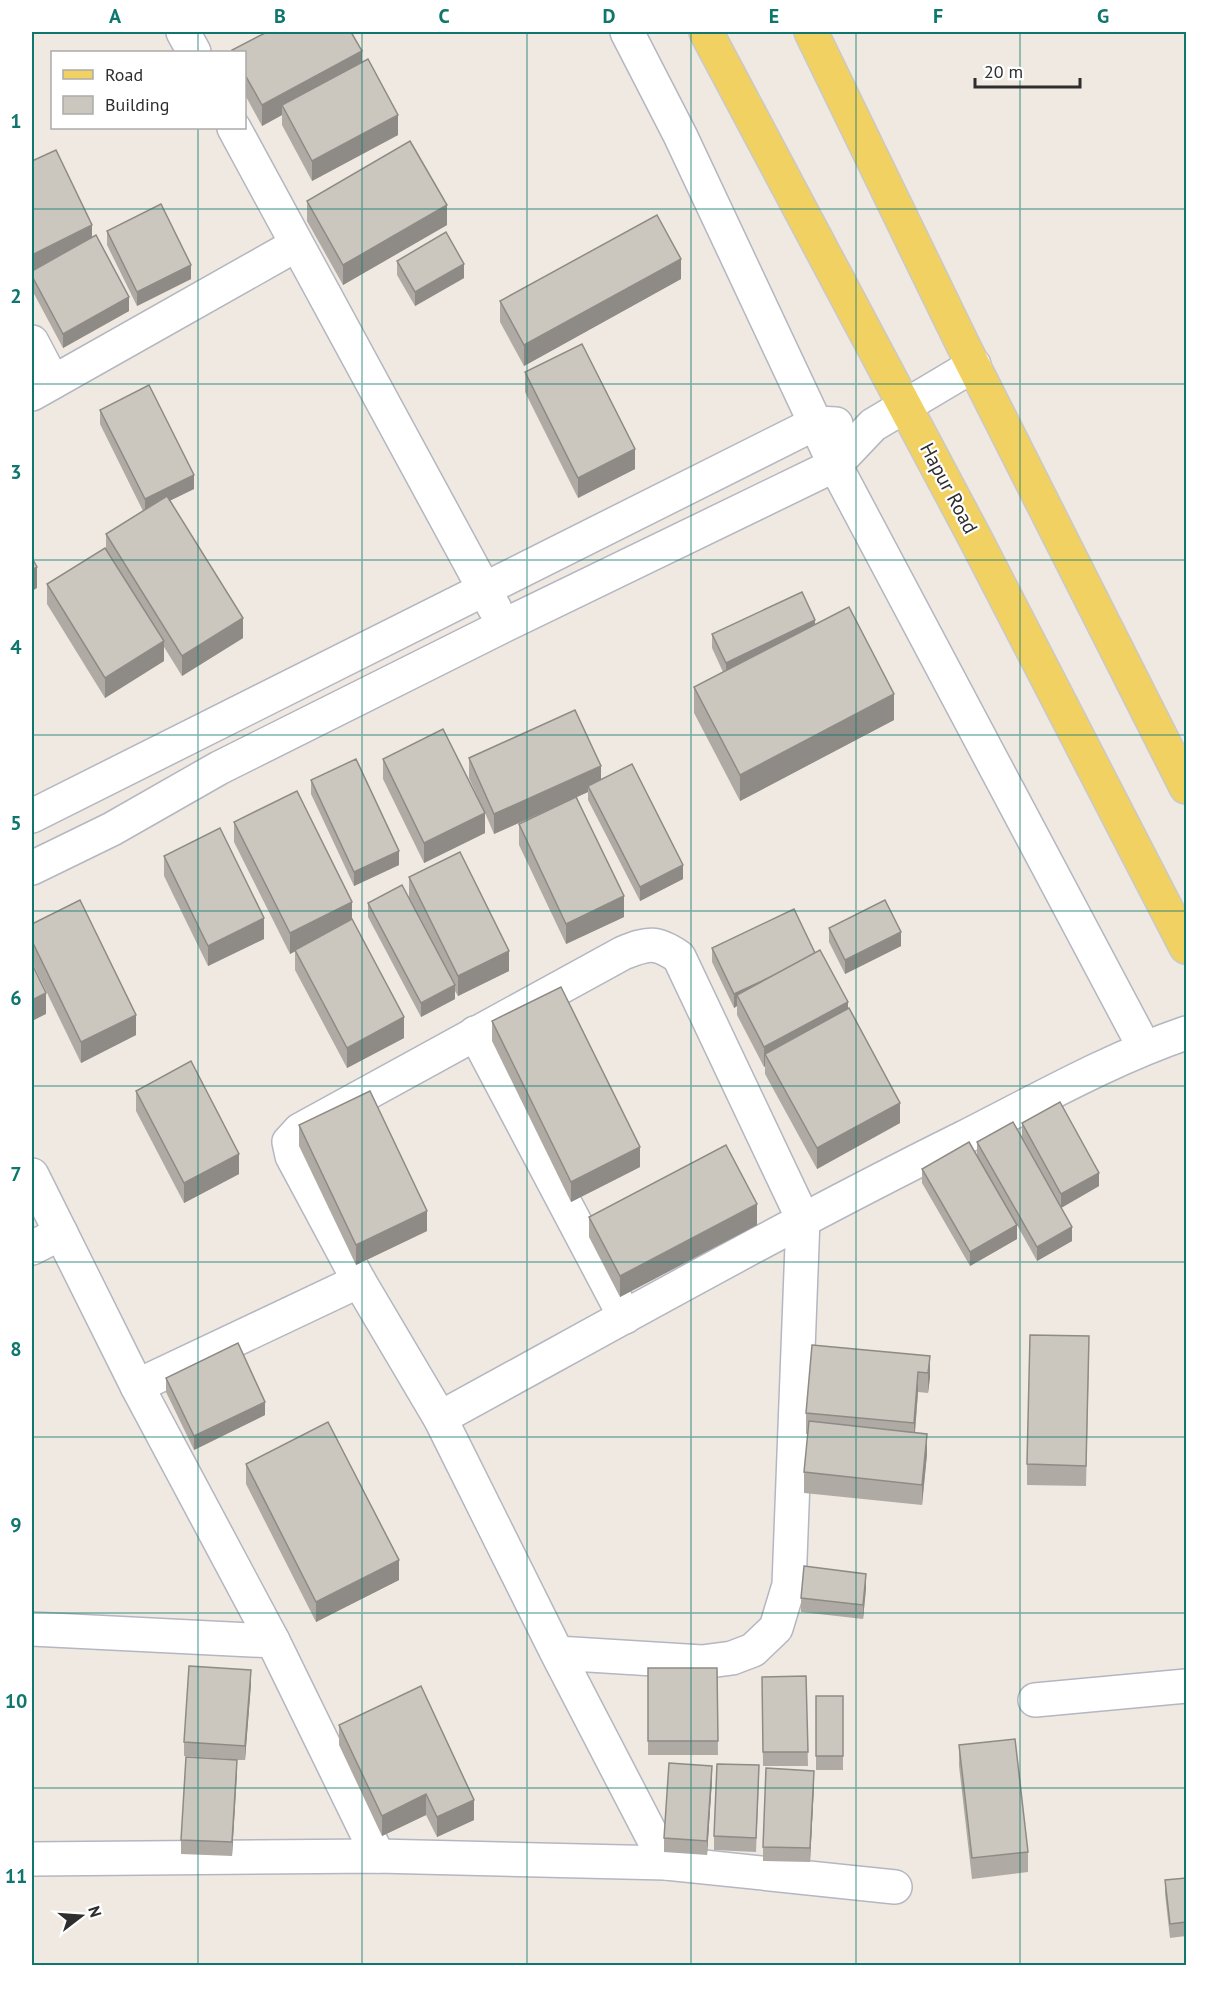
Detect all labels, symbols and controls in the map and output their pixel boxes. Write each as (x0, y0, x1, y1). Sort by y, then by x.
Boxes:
text: A (109, 3, 122, 29)
text: B (274, 3, 286, 29)
text: C (438, 3, 450, 29)
text: D (603, 3, 616, 29)
text: E (769, 3, 779, 29)
text: F (933, 3, 943, 29)
text: G (1097, 3, 1109, 29)
legend (51, 51, 246, 129)
scale bar (975, 51, 1080, 89)
text: 20 m (984, 60, 1023, 83)
text: Road (105, 63, 143, 86)
text: Building (105, 93, 169, 116)
text: 1 (10, 108, 22, 134)
text: 2 (10, 283, 22, 309)
street label: Hapur Road (914, 438, 984, 538)
text: 3 (10, 459, 22, 485)
text: 4 (10, 634, 22, 660)
text: 5 (10, 810, 22, 836)
text: 6 (10, 985, 22, 1011)
text: 7 (10, 1161, 22, 1187)
text: 8 (10, 1336, 22, 1362)
text: 9 (10, 1512, 22, 1538)
text: 10 (5, 1688, 27, 1714)
text: 11 (5, 1863, 27, 1889)
north arrow (51, 1886, 111, 1946)
text: N (84, 1904, 106, 1920)

